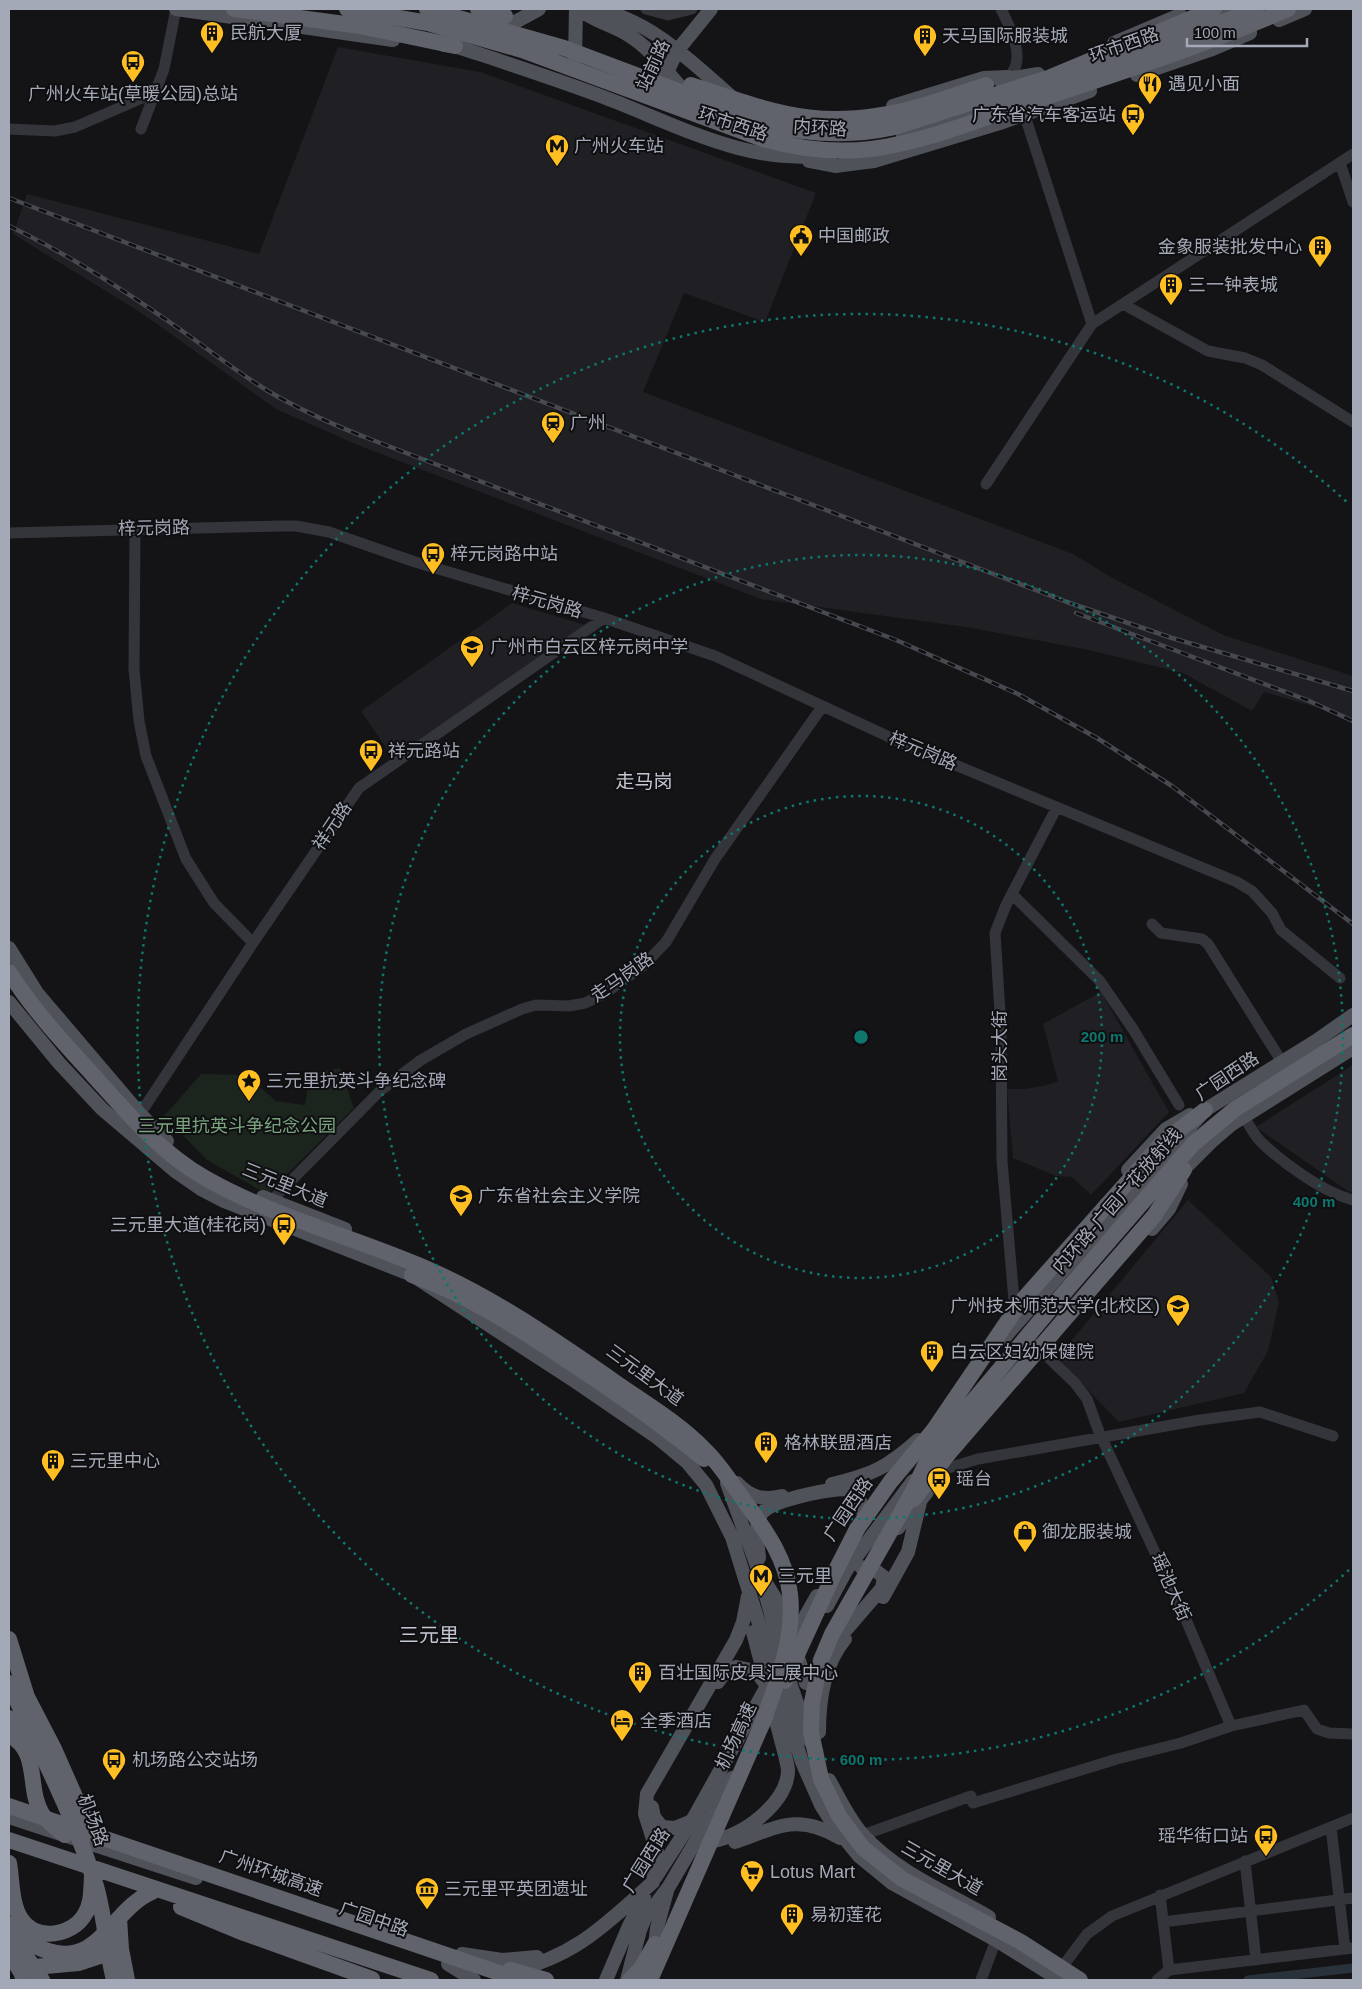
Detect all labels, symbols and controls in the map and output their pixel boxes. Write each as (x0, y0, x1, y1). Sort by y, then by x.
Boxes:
scale bar (1187, 15, 1307, 47)
building icon: 民航大厦 (199, 20, 225, 54)
place label: 民航大厦 (230, 23, 302, 43)
building icon: 天马国际服装城 (912, 23, 938, 57)
street label: 环市西路 (1087, 24, 1161, 66)
text: 100 m (1194, 24, 1236, 41)
place label: 天马国际服装城 (942, 26, 1068, 46)
street label: 站前路 (633, 36, 673, 94)
bus stop icon: 广州火车站(草暖公园)总站 (120, 49, 146, 83)
restaurant icon: 遇见小面 (1137, 71, 1163, 105)
place label: 遇见小面 (1168, 74, 1240, 94)
place label: 广州火车站(草暖公园)总站 (28, 84, 238, 104)
bus stop icon: 广东省汽车客运站 (1120, 102, 1146, 136)
street label: 环市西路 (696, 103, 770, 145)
place label: 广东省汽车客运站 (972, 105, 1116, 125)
street label: 内环路 (792, 116, 848, 140)
metro station icon: 广州火车站 (544, 133, 570, 167)
place label: 广州火车站 (574, 136, 664, 156)
public building icon: 中国邮政 (788, 223, 814, 257)
place label: 中国邮政 (818, 226, 890, 246)
building icon: 金象服装批发中心 (1307, 234, 1333, 268)
place label: 金象服装批发中心 (1158, 237, 1302, 257)
building icon: 三一钟表城 (1158, 272, 1184, 306)
place label: 三一钟表城 (1188, 275, 1278, 295)
station icon: 广州 (540, 410, 566, 444)
place label: 广州 (570, 413, 606, 433)
street label: 梓元岗路 (118, 517, 190, 539)
bus stop icon: 梓元岗路中站 (420, 541, 446, 575)
place label: 梓元岗路中站 (450, 544, 558, 564)
street label: 梓元岗路 (510, 582, 584, 622)
school or university icon: 广州市白云区梓元岗中学 (459, 634, 485, 668)
place label: 广州市白云区梓元岗中学 (490, 637, 688, 657)
street label: 梓元岗路 (886, 728, 960, 774)
bus stop icon: 祥元路站 (358, 738, 384, 772)
place label: 祥元路站 (388, 741, 460, 761)
district label: 走马岗 (615, 771, 673, 792)
street label: 祥元路 (309, 798, 355, 854)
street label: 走马岗路 (587, 948, 657, 1006)
street label: 岗头大街 (990, 1010, 1010, 1082)
centre of rings (852, 1028, 870, 1046)
text: 200 m (1081, 1028, 1123, 1045)
street label: 广园西路 (1192, 1048, 1262, 1104)
place icon: 三元里抗英斗争纪念碑 (236, 1068, 262, 1102)
place label: 三元里抗英斗争纪念碑 (266, 1071, 446, 1091)
park label: 三元里抗英斗争纪念公园 (138, 1116, 336, 1136)
street label: 内环路-广园广花放射线 (1048, 1124, 1186, 1278)
street label: 三元里大道 (240, 1159, 330, 1211)
school or university icon: 广东省社会主义学院 (448, 1183, 474, 1217)
place label: 广东省社会主义学院 (478, 1186, 640, 1206)
text: 400 m (1293, 1193, 1335, 1210)
bus stop icon: 三元里大道(桂花岗) (271, 1212, 297, 1246)
place label: 三元里大道(桂花岗) (110, 1215, 266, 1235)
school or university icon: 广州技术师范大学(北校区) (1165, 1293, 1191, 1327)
place label: 广州技术师范大学(北校区) (950, 1296, 1160, 1316)
building icon: 白云区妇幼保健院 (919, 1339, 945, 1373)
street label: 三元里大道 (603, 1340, 687, 1410)
place label: 白云区妇幼保健院 (950, 1342, 1094, 1362)
building icon: 格林联盟酒店 (753, 1430, 779, 1464)
place label: 格林联盟酒店 (784, 1433, 892, 1453)
building icon: 三元里中心 (40, 1448, 66, 1482)
place label: 三元里中心 (70, 1451, 160, 1471)
bus stop icon: 瑶台 (926, 1466, 952, 1500)
place label: 瑶台 (956, 1469, 992, 1489)
street label: 广园西路 (820, 1474, 876, 1544)
shop icon: 御龙服装城 (1012, 1519, 1038, 1553)
place label: 御龙服装城 (1042, 1522, 1132, 1542)
street label: 瑶池大街 (1147, 1550, 1195, 1624)
metro station icon: 三元里 (748, 1563, 774, 1597)
place label: 三元里 (778, 1566, 832, 1586)
district label: 三元里 (399, 1624, 459, 1646)
building icon: 百壮国际皮具汇展中心 (627, 1660, 653, 1694)
place label: 百壮国际皮具汇展中心 (658, 1663, 838, 1683)
street label: 机场高速 (712, 1699, 760, 1773)
hotel icon: 全季酒店 (609, 1708, 635, 1742)
place label: 全季酒店 (640, 1711, 712, 1731)
bus stop icon: 机场路公交站场 (101, 1747, 127, 1781)
place label: 机场路公交站场 (132, 1750, 258, 1770)
text: 600 m (840, 1751, 882, 1768)
street label: 机场路 (74, 1791, 112, 1849)
bus stop icon: 瑶华街口站 (1253, 1823, 1279, 1857)
street label: 广园西路 (618, 1824, 674, 1896)
place label: 瑶华街口站 (1158, 1826, 1248, 1846)
street label: 三元里大道 (898, 1837, 986, 1899)
street label: 广州环城高速 (217, 1846, 325, 1900)
supermarket icon: Lotus Mart (739, 1859, 765, 1893)
place label: Lotus Mart (770, 1862, 855, 1882)
museum icon: 三元里平英团遗址 (414, 1876, 440, 1910)
place label: 三元里平英团遗址 (444, 1879, 588, 1899)
street label: 广园中路 (337, 1898, 411, 1940)
building icon: 易初莲花 (779, 1902, 805, 1936)
place label: 易初莲花 (810, 1905, 882, 1925)

